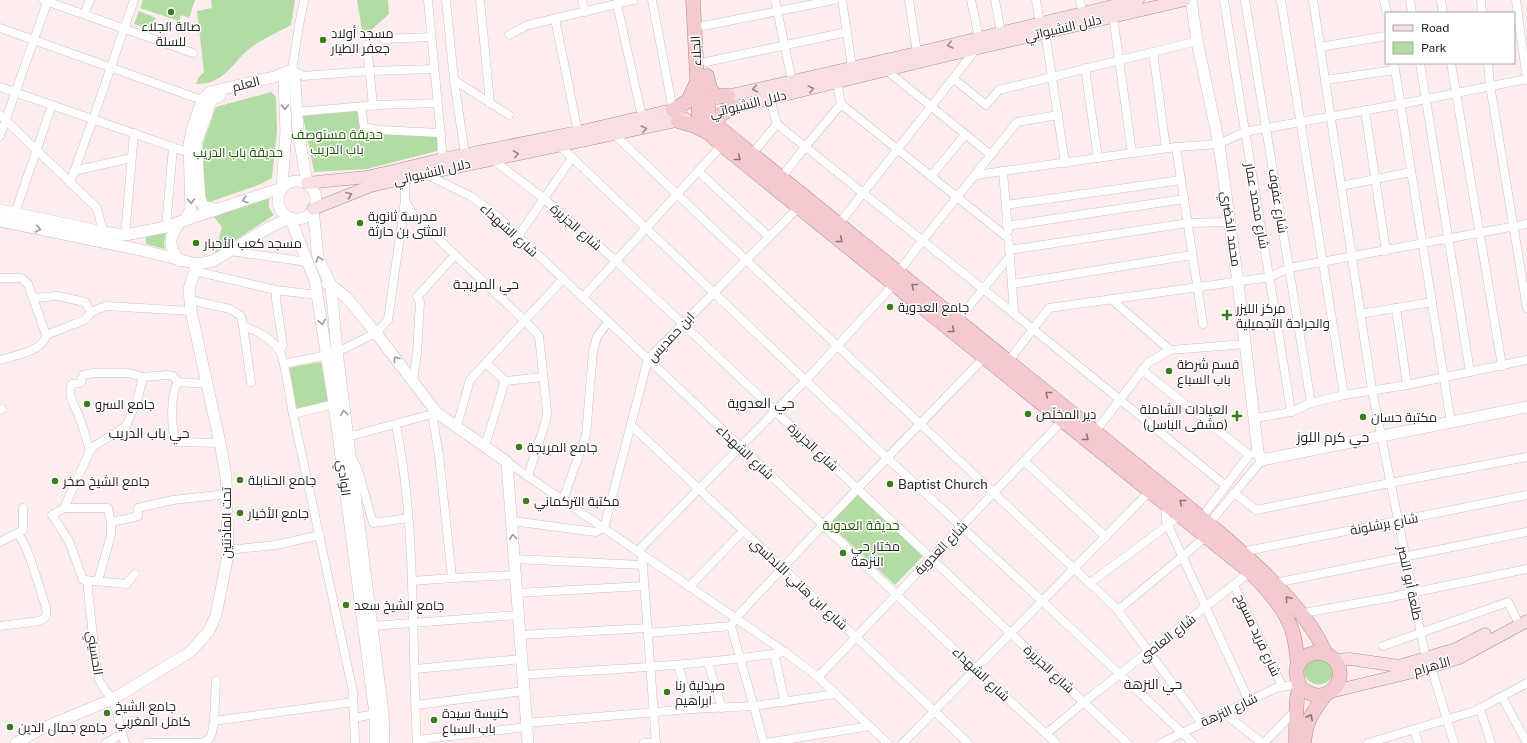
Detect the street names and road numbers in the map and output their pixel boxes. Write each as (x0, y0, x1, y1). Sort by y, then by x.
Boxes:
street label: دلال النشيواتي (1023, 12, 1104, 47)
street label: الجلاء (688, 35, 704, 67)
street label: العلم (231, 73, 262, 97)
street label: دلال النشيواتي (708, 87, 789, 124)
street label: دلال النشيواتي (392, 156, 473, 191)
street label: شارع محمد عمار (1241, 161, 1272, 250)
street label: شارع عفوف (1264, 168, 1291, 235)
street label: محمد الخضري (1215, 190, 1244, 268)
street label: شارع الشهداء (476, 200, 541, 261)
street label: شارع الجزيرة (547, 201, 605, 254)
street label: ابن حمديس (644, 309, 698, 365)
street label: شارع الجزيرة (784, 420, 841, 475)
street label: شارع الشهداء (713, 422, 777, 483)
street label: الوادي (331, 459, 354, 497)
street label: تحت المأذنتين (218, 487, 234, 559)
street label: شارع برشلونة (1349, 510, 1419, 539)
street label: شارع العدوية (912, 518, 971, 579)
street label: شارع ابن هاني الأندلسي (745, 535, 851, 635)
street label: طلعة أبو النصر (1395, 543, 1426, 622)
street label: شارع فريد مسوح (1231, 591, 1284, 679)
street label: شارع العاصي (1136, 611, 1200, 667)
street label: الحسيني (81, 630, 106, 677)
street label: شارع الجزيرة (1020, 642, 1077, 697)
street label: شارع الشهداء (949, 644, 1013, 705)
street label: الأهرام (1412, 654, 1453, 680)
street label: شارع النزهة (1198, 690, 1260, 731)

